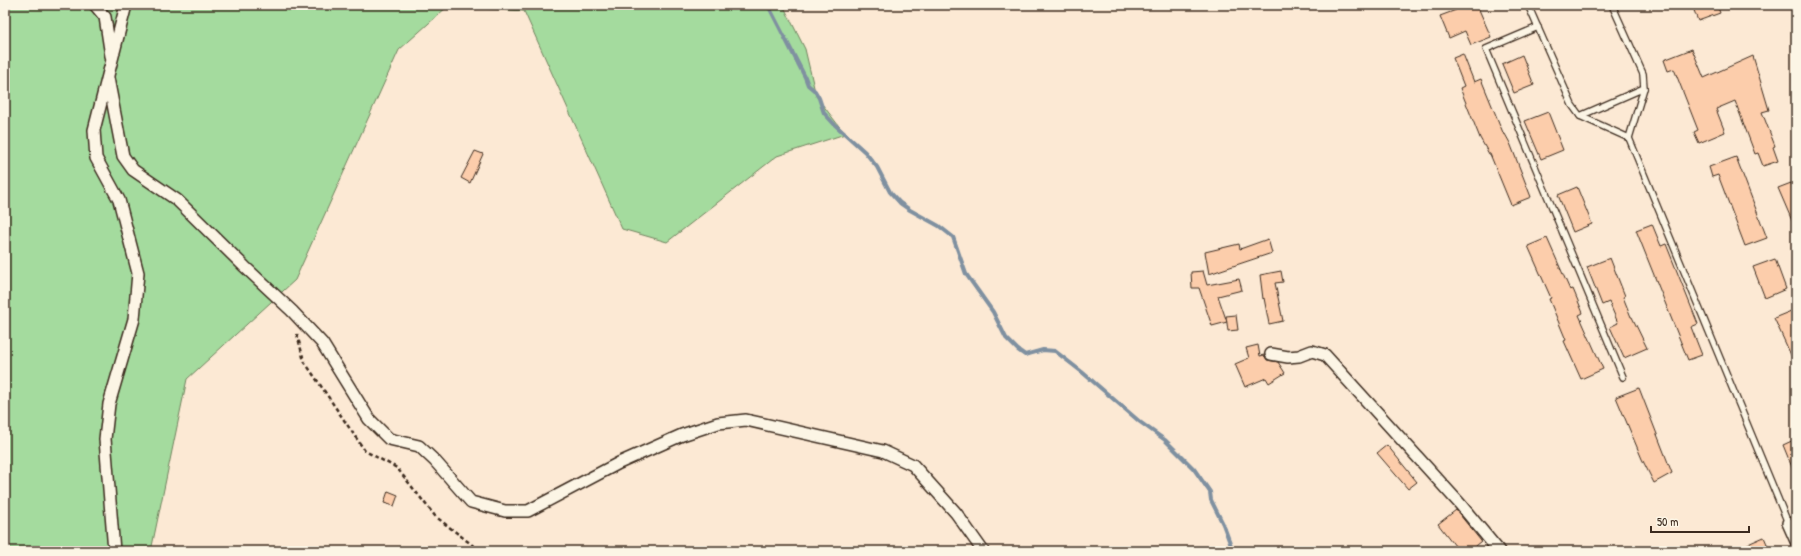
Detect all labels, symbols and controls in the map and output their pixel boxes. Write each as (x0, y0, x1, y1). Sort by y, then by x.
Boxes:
scale bar (1651, 508, 1749, 534)
text: 50 m (1657, 513, 1678, 530)

